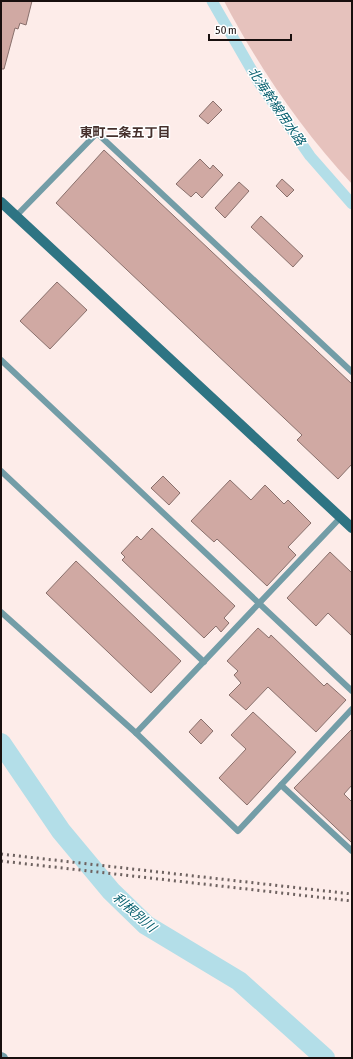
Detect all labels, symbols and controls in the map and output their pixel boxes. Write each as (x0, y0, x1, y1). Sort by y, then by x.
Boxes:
scale bar (209, 16, 291, 42)
text: 50 m (215, 23, 237, 37)
water label: 北海幹線用水路 (245, 64, 309, 149)
district label: 東町二条五丁目 (79, 125, 171, 140)
water label: 利根別川 (110, 890, 161, 936)

